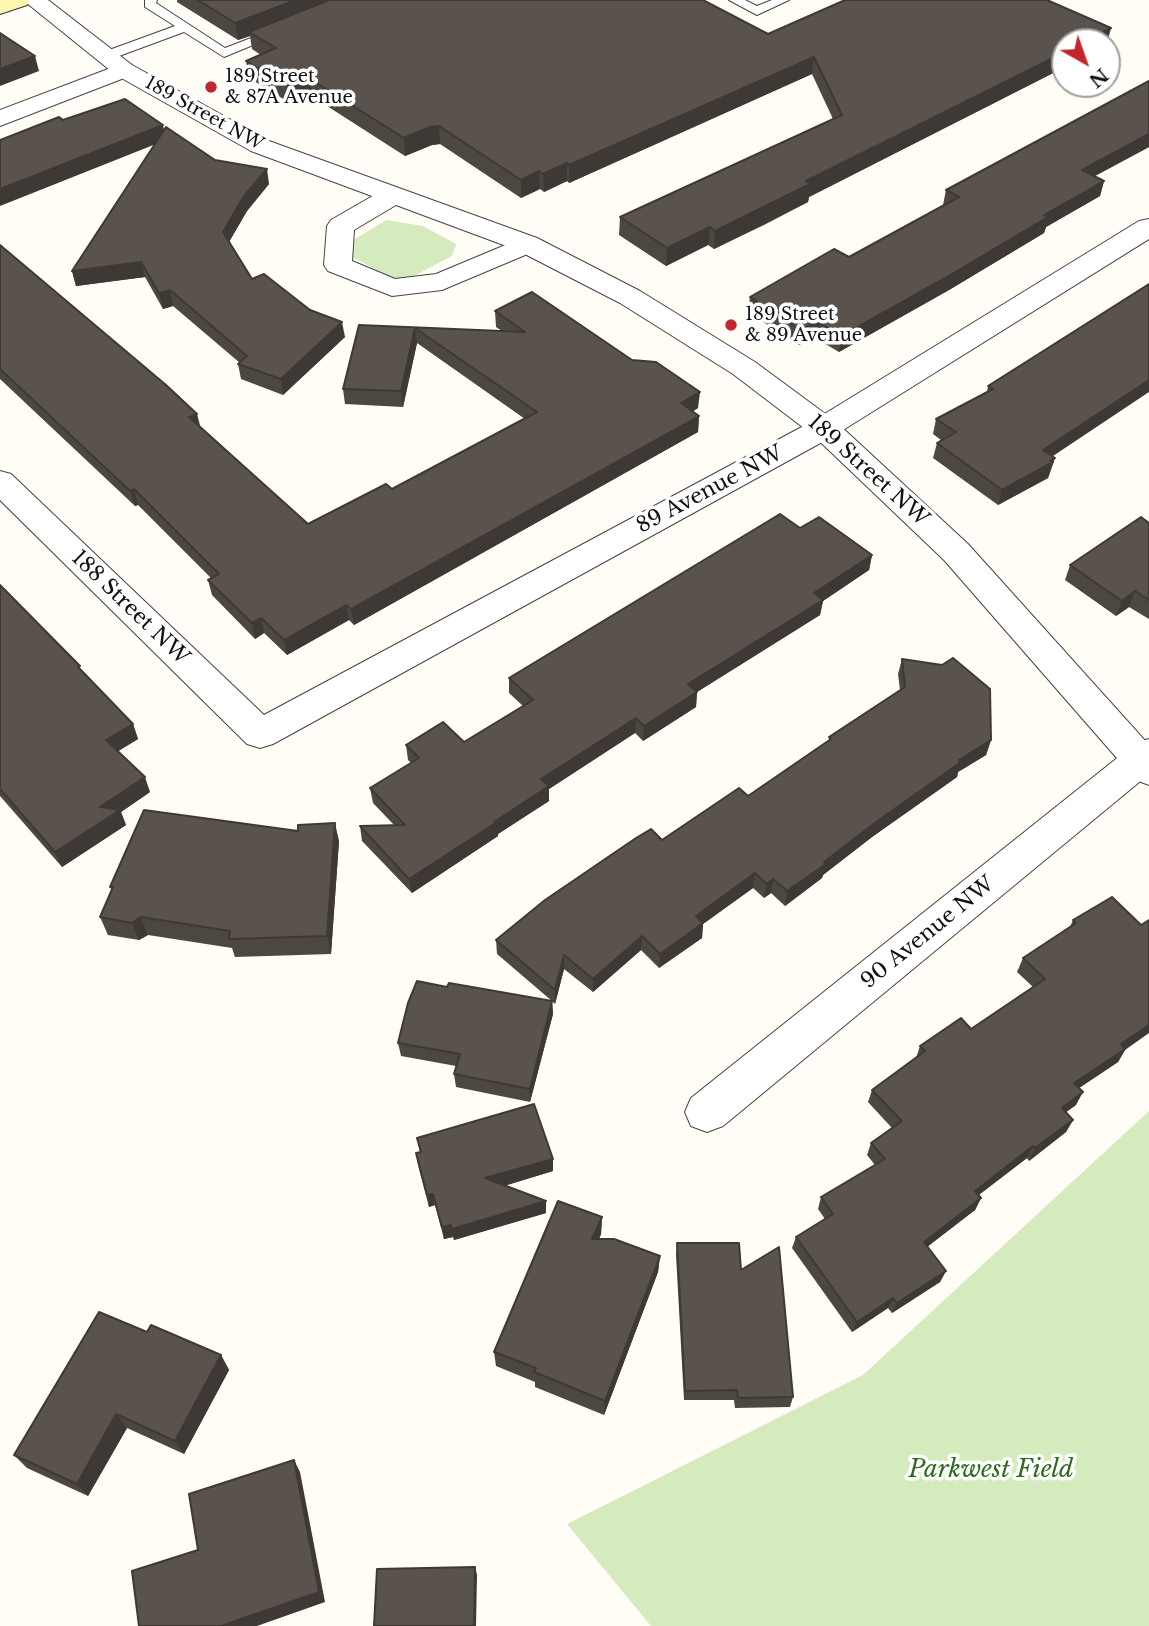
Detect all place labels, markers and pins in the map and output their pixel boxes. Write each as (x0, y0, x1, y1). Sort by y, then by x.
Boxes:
place label: 189 Street & 87A Avenue (225, 66, 353, 108)
marker: 189 Street & 87A Avenue (203, 79, 219, 95)
place label: 189 Street & 89 Avenue (745, 304, 862, 346)
marker: 189 Street & 89 Avenue (723, 317, 739, 333)

